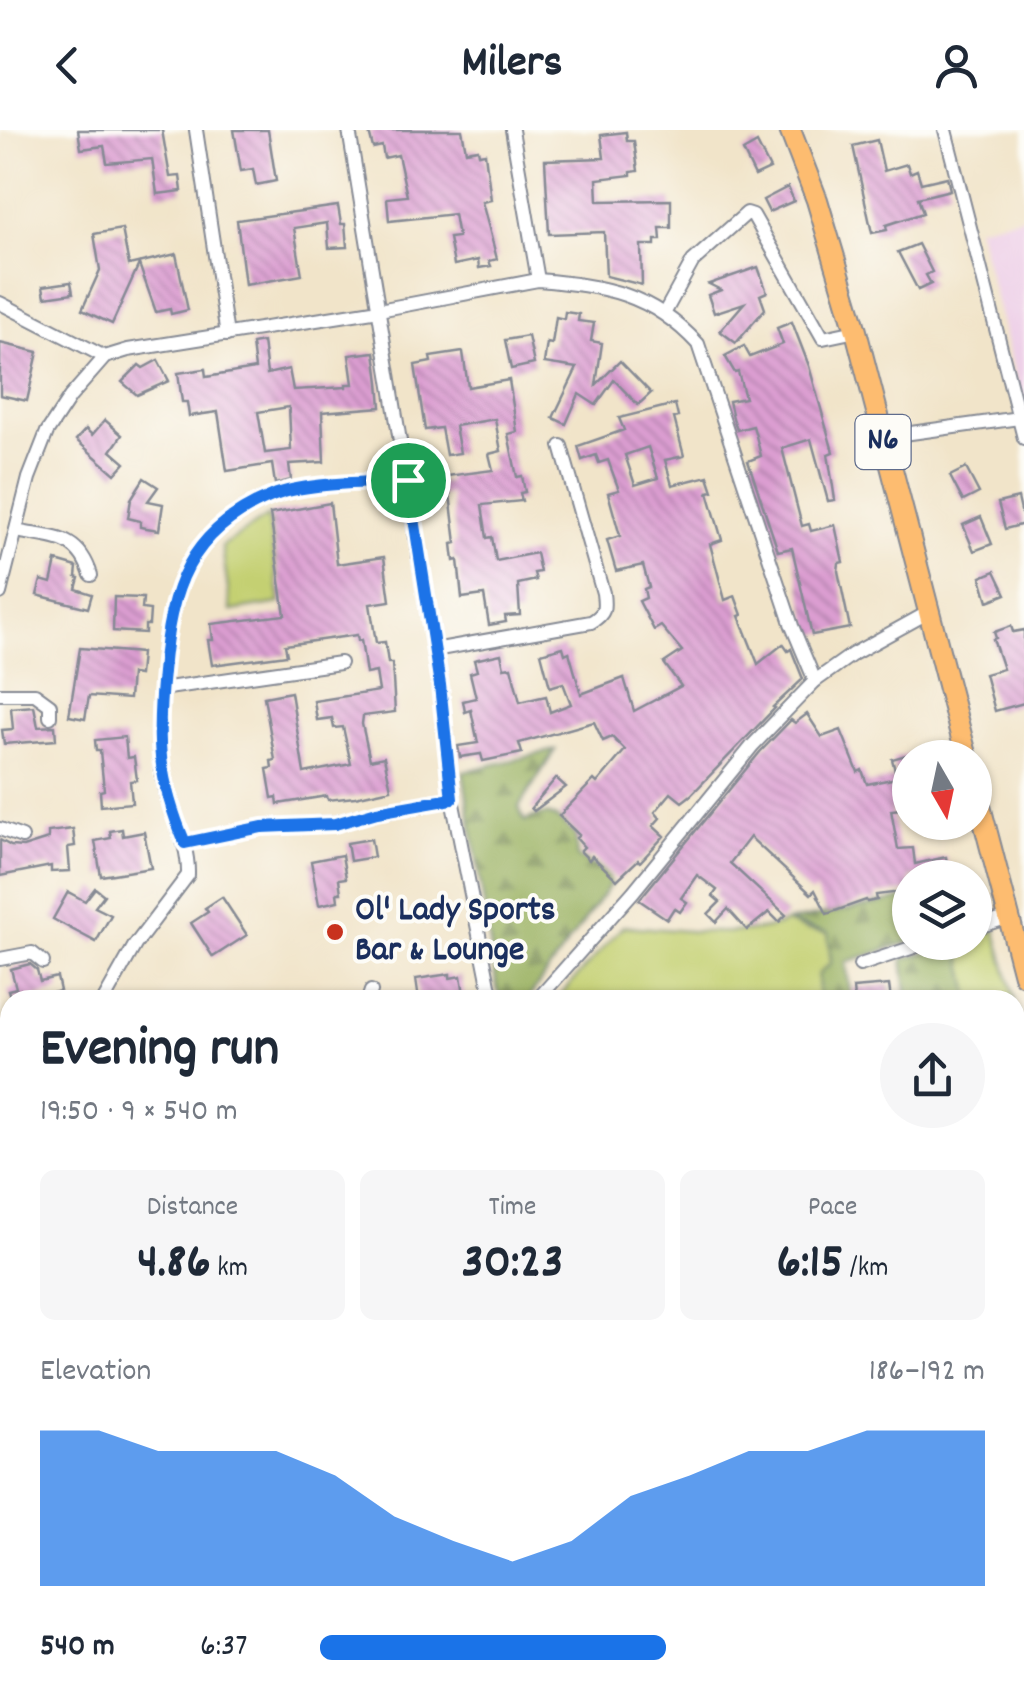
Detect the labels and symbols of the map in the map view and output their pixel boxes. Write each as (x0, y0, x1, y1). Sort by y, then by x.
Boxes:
road number: N6 (856, 415, 910, 469)
pin (366, 438, 451, 523)
north arrow (892, 740, 992, 840)
place label: Ol' Lady Sports Bar & Lounge (355, 887, 555, 977)
marker: Ol' Lady Sports Bar & Lounge (324, 921, 346, 943)

